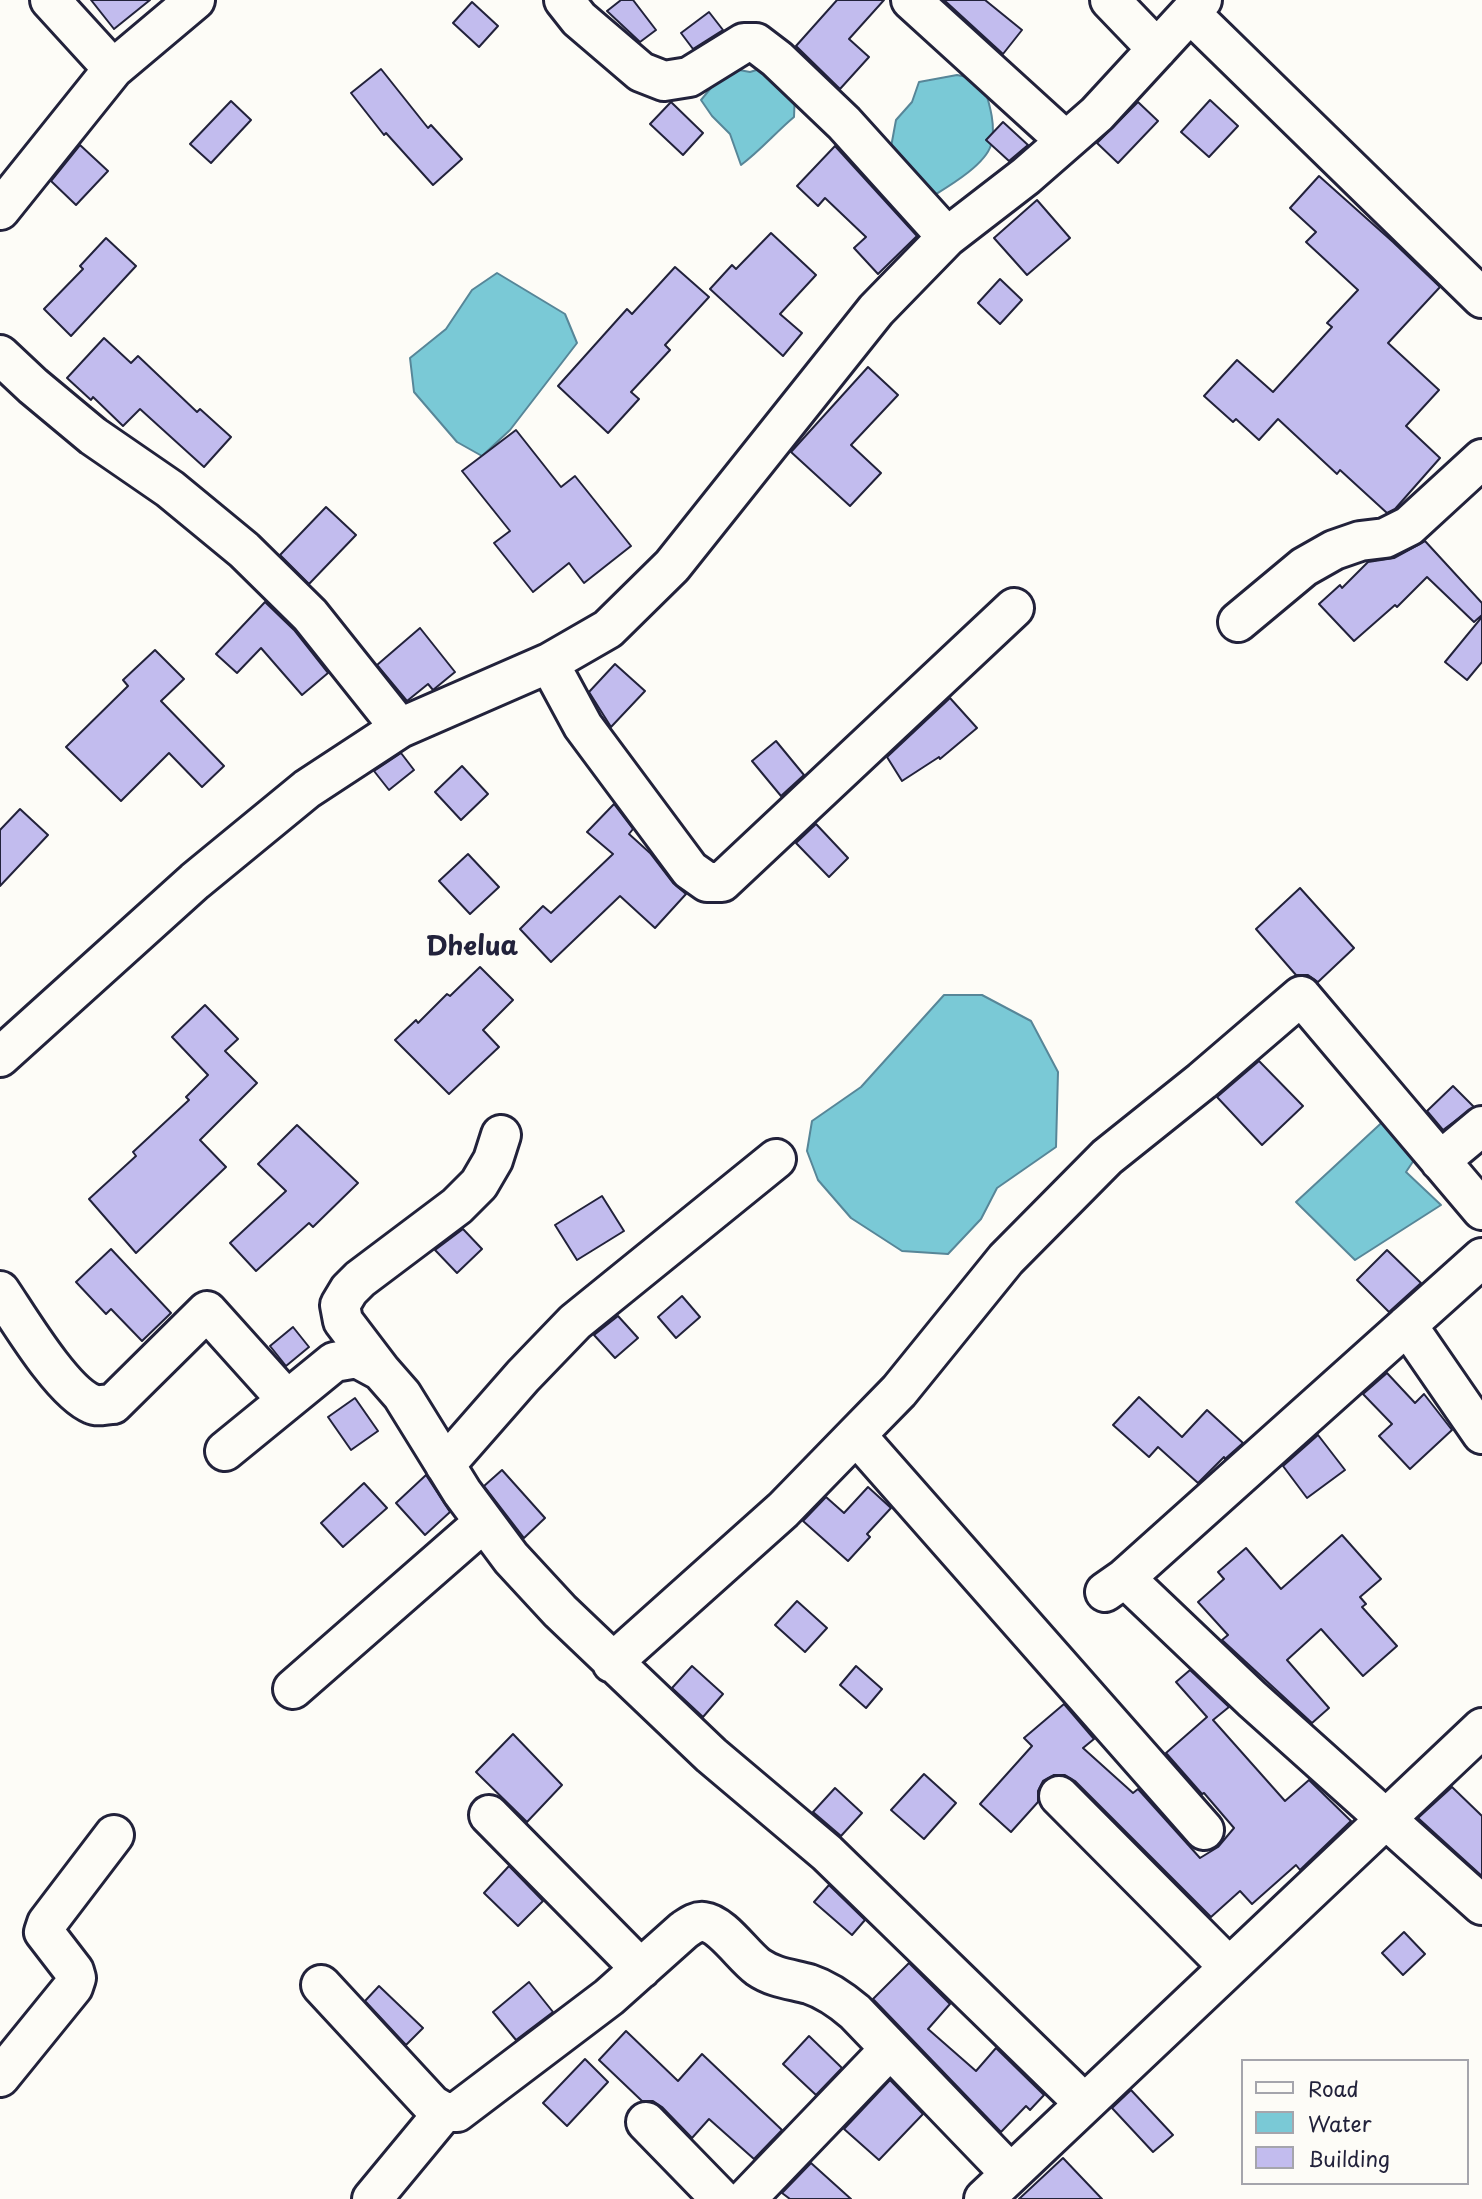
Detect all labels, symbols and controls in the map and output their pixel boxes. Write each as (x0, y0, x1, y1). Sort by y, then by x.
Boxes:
district label: Dhelua (426, 932, 518, 964)
legend (1240, 2059, 1468, 2185)
text: Road (1308, 2072, 1359, 2104)
text: Water (1308, 2107, 1371, 2139)
text: Building (1308, 2142, 1390, 2174)

